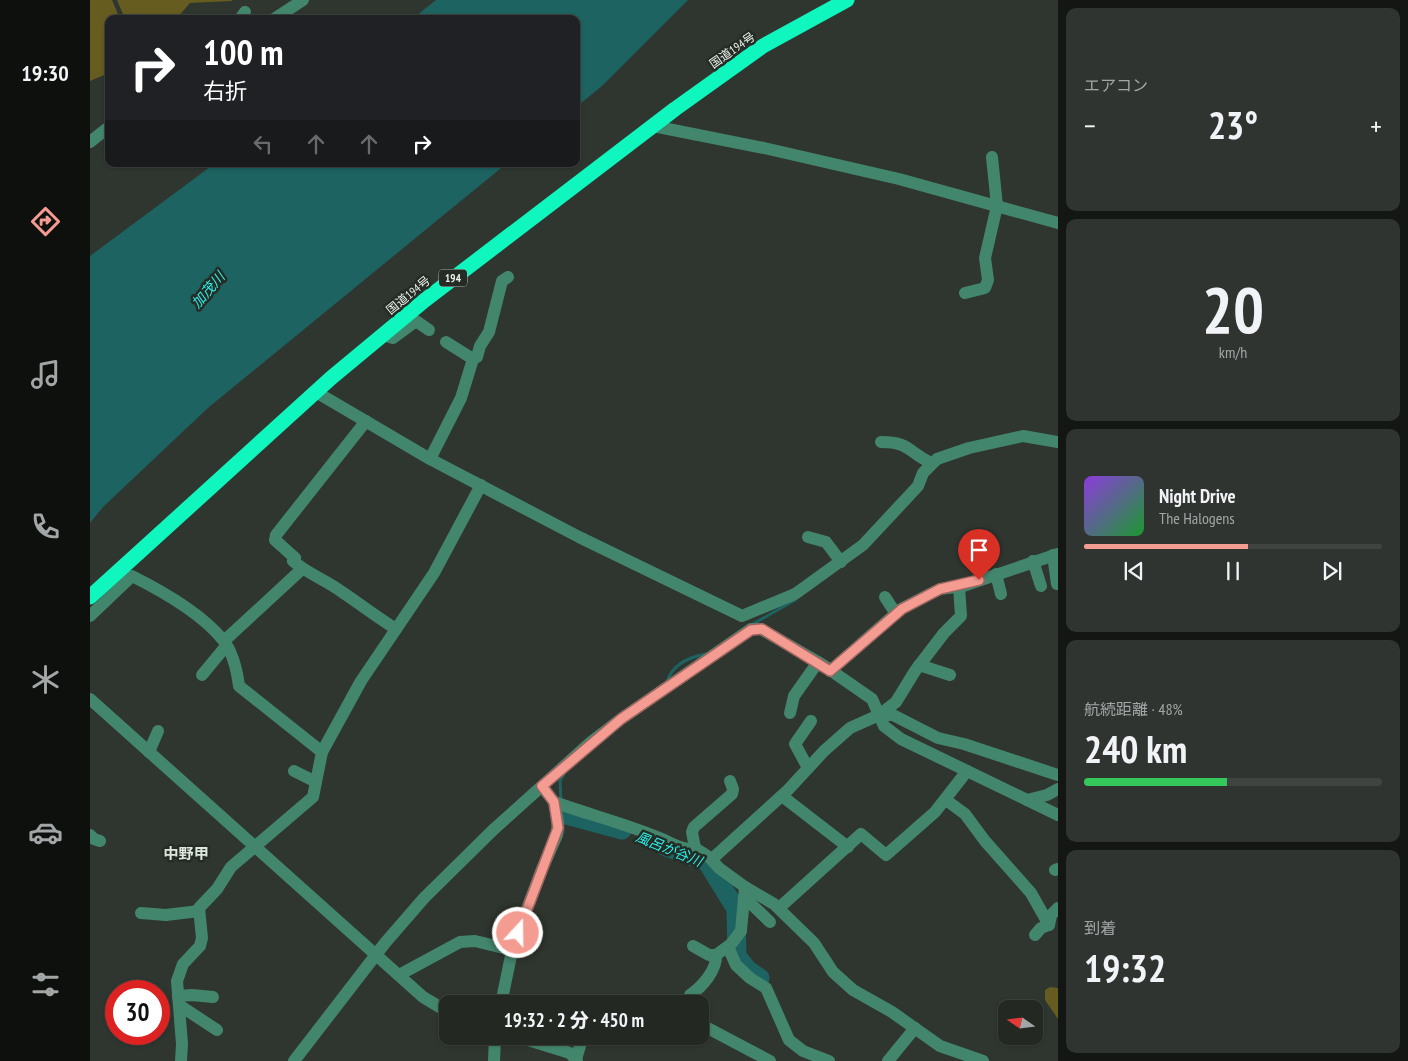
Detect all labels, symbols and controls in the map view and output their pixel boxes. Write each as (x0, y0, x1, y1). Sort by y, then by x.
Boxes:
text: 100 m (203, 29, 284, 75)
street label: 国道194号 (706, 29, 758, 71)
icon: right (120, 35, 185, 100)
text: 19:30 (21, 59, 69, 87)
text: エアコン (1084, 75, 1148, 95)
text: 右折 (203, 77, 247, 105)
text: 23° (1208, 100, 1258, 149)
text: − (1084, 107, 1096, 144)
text: + (1370, 107, 1382, 144)
icon: left (249, 130, 277, 158)
icon: ahead (302, 130, 330, 158)
icon: ahead (355, 130, 383, 158)
icon: right (408, 130, 436, 158)
icon: directions (28, 204, 63, 239)
water label: 加茂川 (187, 267, 230, 312)
text: 20 (1202, 267, 1264, 351)
road number: 194 (439, 270, 467, 286)
street label: 国道194号 (383, 273, 433, 317)
text: km/h (1219, 342, 1247, 362)
icon: music (28, 357, 63, 392)
text: Night Drive (1159, 484, 1236, 508)
text: The Halogens (1159, 508, 1235, 528)
icon: phone (28, 509, 63, 544)
pin (958, 529, 1000, 580)
icon: arrive (965, 536, 993, 564)
icon: previous (1120, 557, 1148, 585)
icon: pause (1219, 557, 1247, 585)
icon: next (1318, 557, 1346, 585)
icon: climate (28, 662, 63, 697)
text: 航続距離 · 48% (1084, 699, 1183, 719)
text: 240 km (1084, 724, 1187, 773)
icon: car (28, 815, 63, 850)
water label: 風呂が谷川 (633, 828, 707, 871)
district label: 中野甲 (163, 844, 209, 863)
position arrow (491, 906, 543, 958)
text: 到着 (1084, 918, 1116, 938)
text: 19:32 (1084, 943, 1166, 992)
icon: filters (28, 967, 63, 1002)
speed limit sign: 30 (105, 980, 170, 1045)
north arrow (998, 1000, 1042, 1045)
map controls (998, 1000, 1043, 1045)
text: 19:32 · 2 分 · 450 m (504, 1008, 644, 1032)

